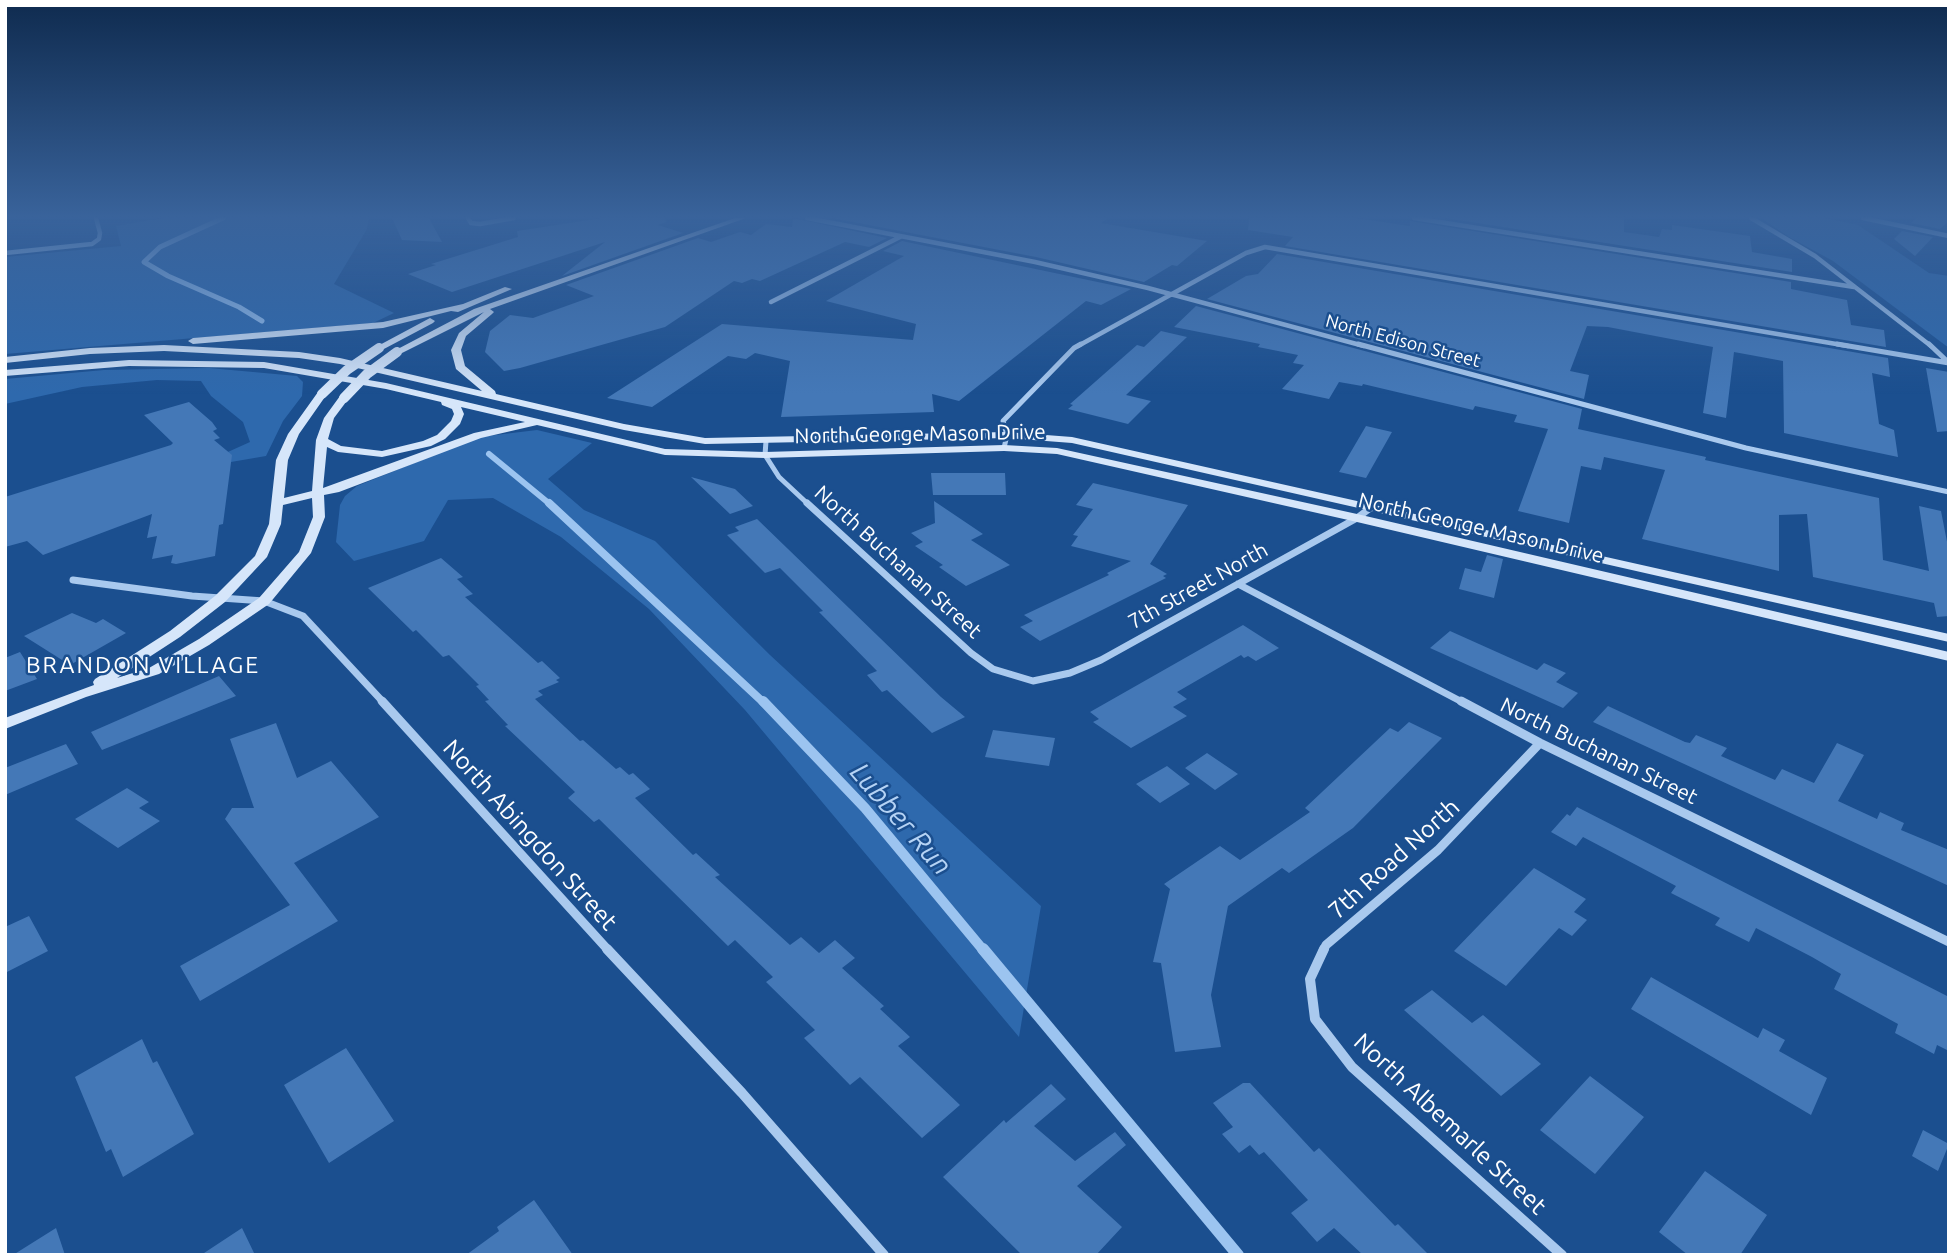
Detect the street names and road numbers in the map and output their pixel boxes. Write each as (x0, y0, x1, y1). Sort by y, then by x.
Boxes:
street label: North Edison Street (1323, 310, 1483, 372)
street label: North George Mason Drive (794, 419, 1046, 449)
street label: North Buchanan Street (809, 480, 987, 644)
street label: North George Mason Drive (1356, 487, 1606, 569)
street label: 7th Street North (1124, 537, 1272, 635)
street label: North Buchanan Street (1496, 692, 1702, 810)
street label: North Abingdon Street (437, 734, 623, 936)
street label: 7th Road North (1323, 793, 1465, 925)
street label: North Albemarle Street (1348, 1027, 1552, 1221)

